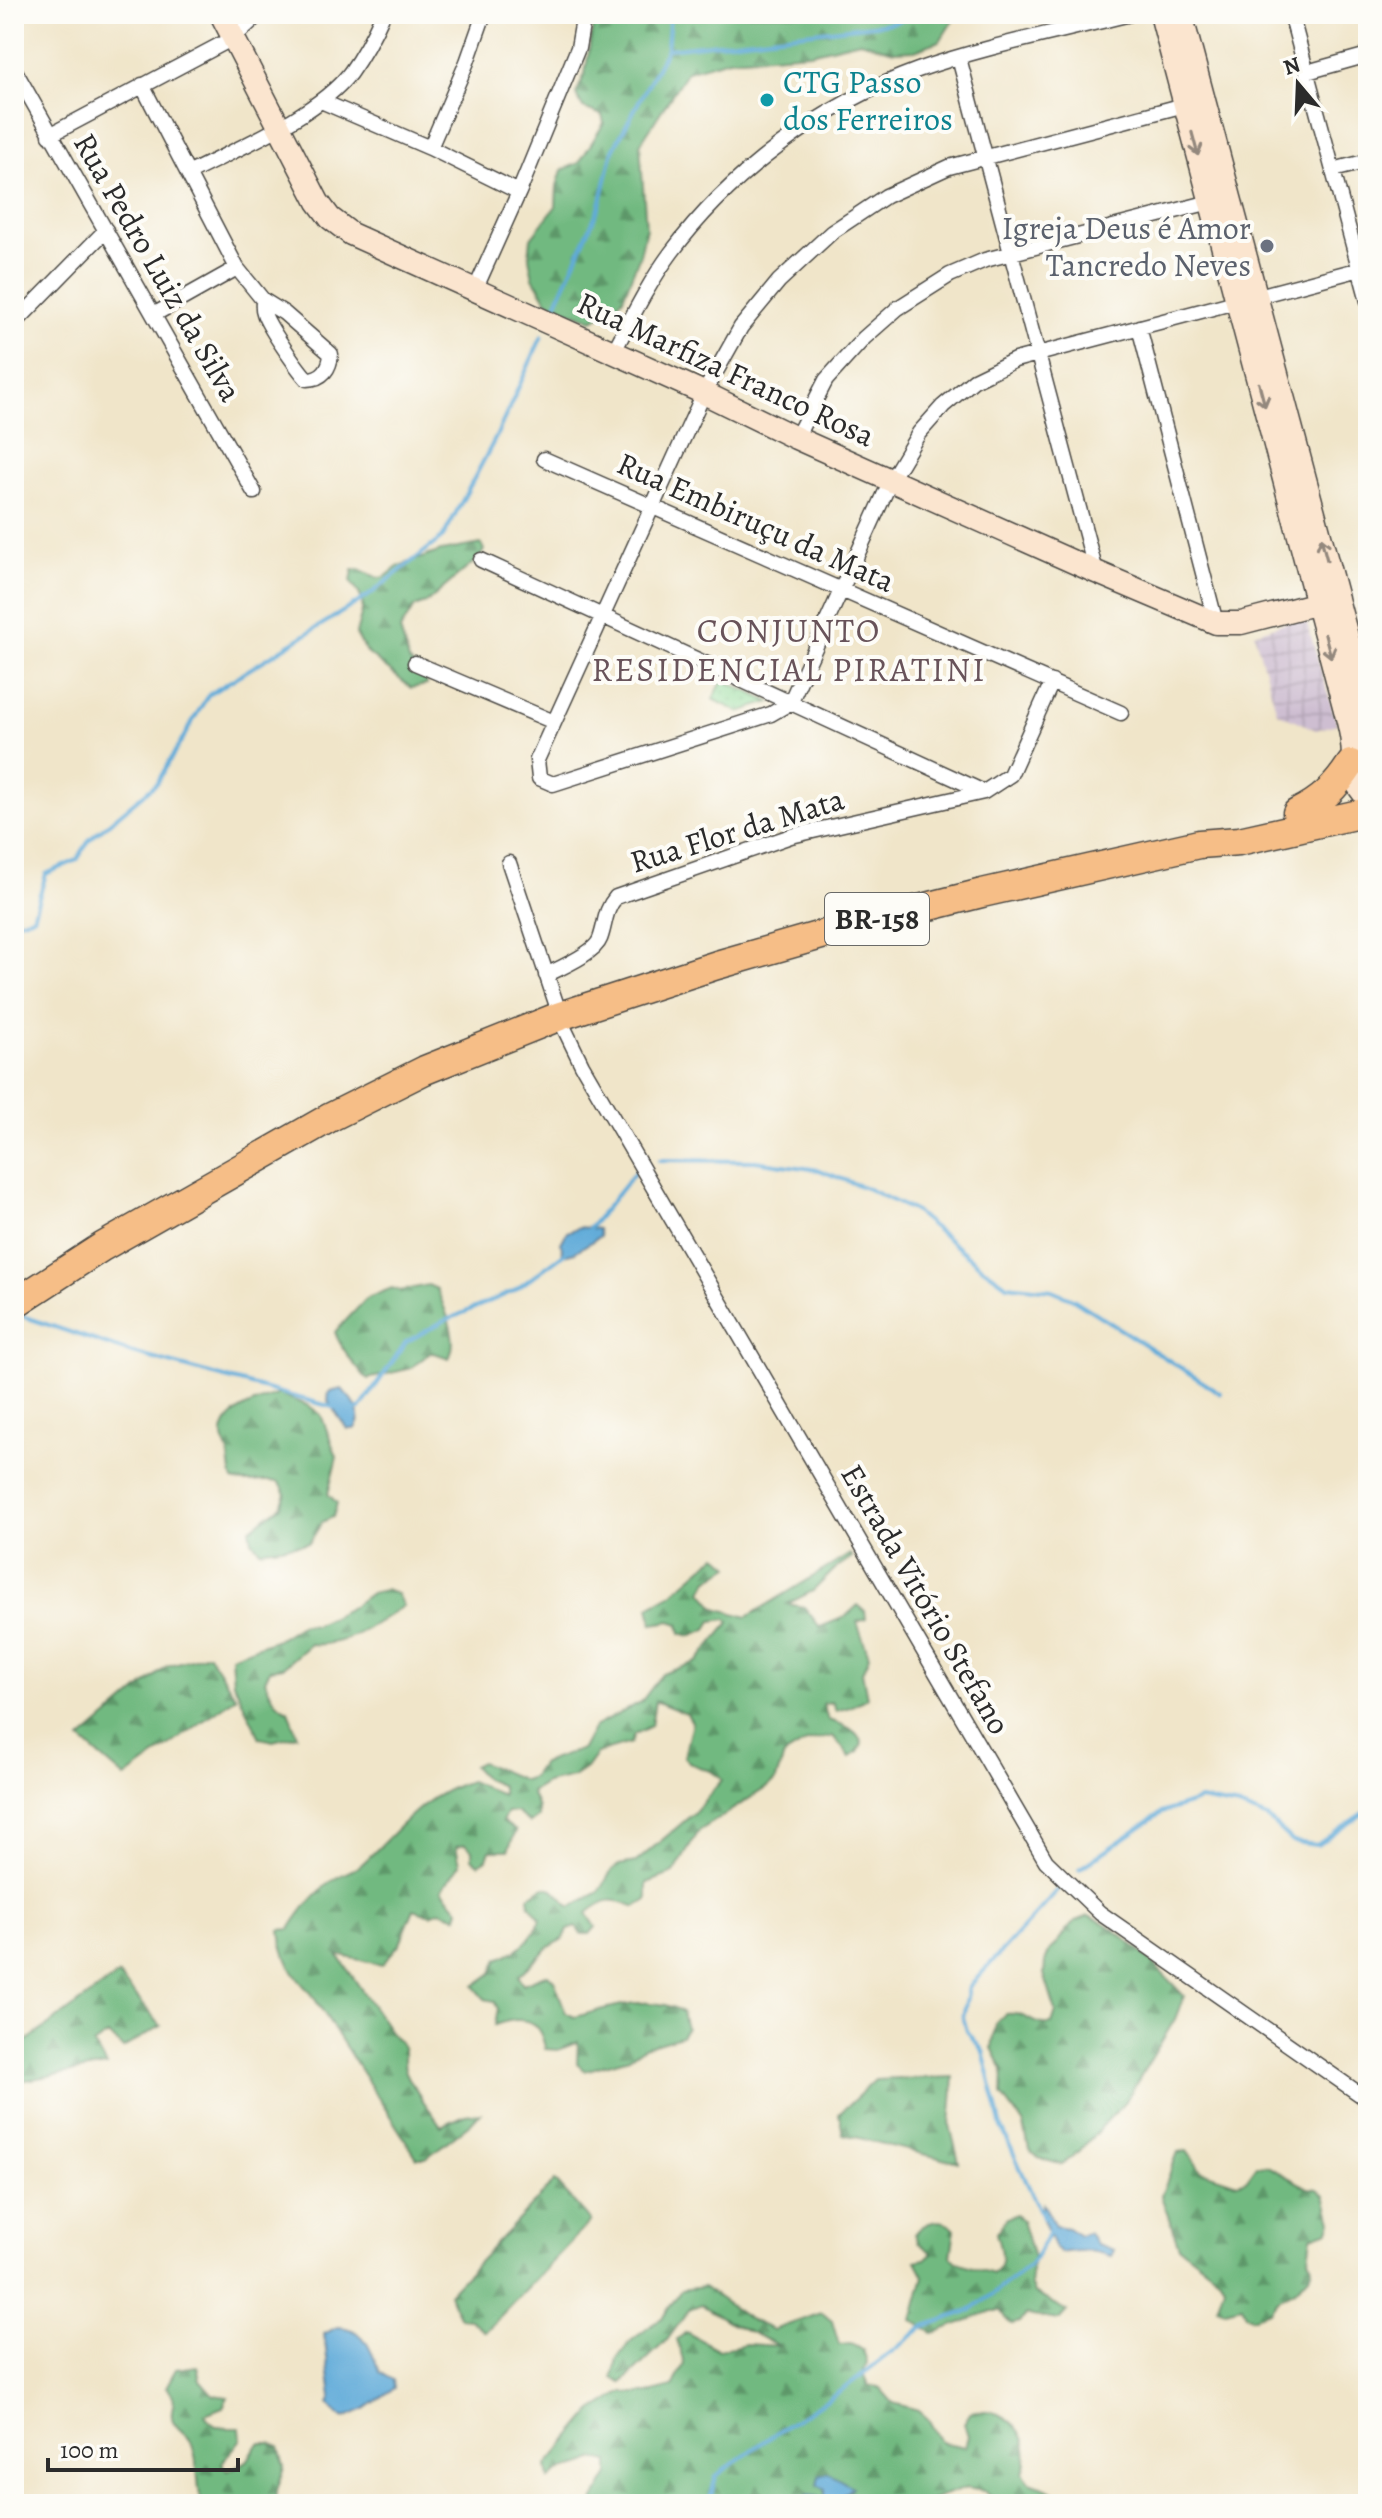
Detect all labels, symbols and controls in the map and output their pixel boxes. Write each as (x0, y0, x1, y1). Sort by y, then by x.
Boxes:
north arrow (1258, 44, 1338, 124)
text: N (1279, 49, 1304, 83)
place label: CTG Passo dos Ferreiros (783, 60, 953, 141)
marker: CTG Passo dos Ferreiros (758, 91, 776, 109)
street label: Rua Pedro Luiz da Silva (63, 125, 253, 409)
one-way arrow (1189, 130, 1204, 156)
place label: Igreja Deus é Amor Tancredo Neves (1002, 206, 1251, 287)
marker: Igreja Deus é Amor Tancredo Neves (1258, 237, 1276, 255)
street label: Rua Marfiza Franco Rosa (570, 281, 882, 457)
one-way arrow (1255, 381, 1270, 407)
street label: Rua Embiruçu da Mata (610, 441, 902, 603)
one-way arrow (1315, 537, 1330, 563)
district label: CONJUNTO RESIDENCIAL PIRATINI (592, 607, 987, 693)
one-way arrow (1322, 633, 1337, 659)
street label: Rua Flor da Mata (625, 777, 849, 883)
road number: BR-158 (825, 893, 929, 945)
street label: Estrada Vitório Stefano (831, 1456, 1021, 1742)
scale bar (48, 2422, 238, 2472)
text: 100 m (60, 2434, 119, 2466)

